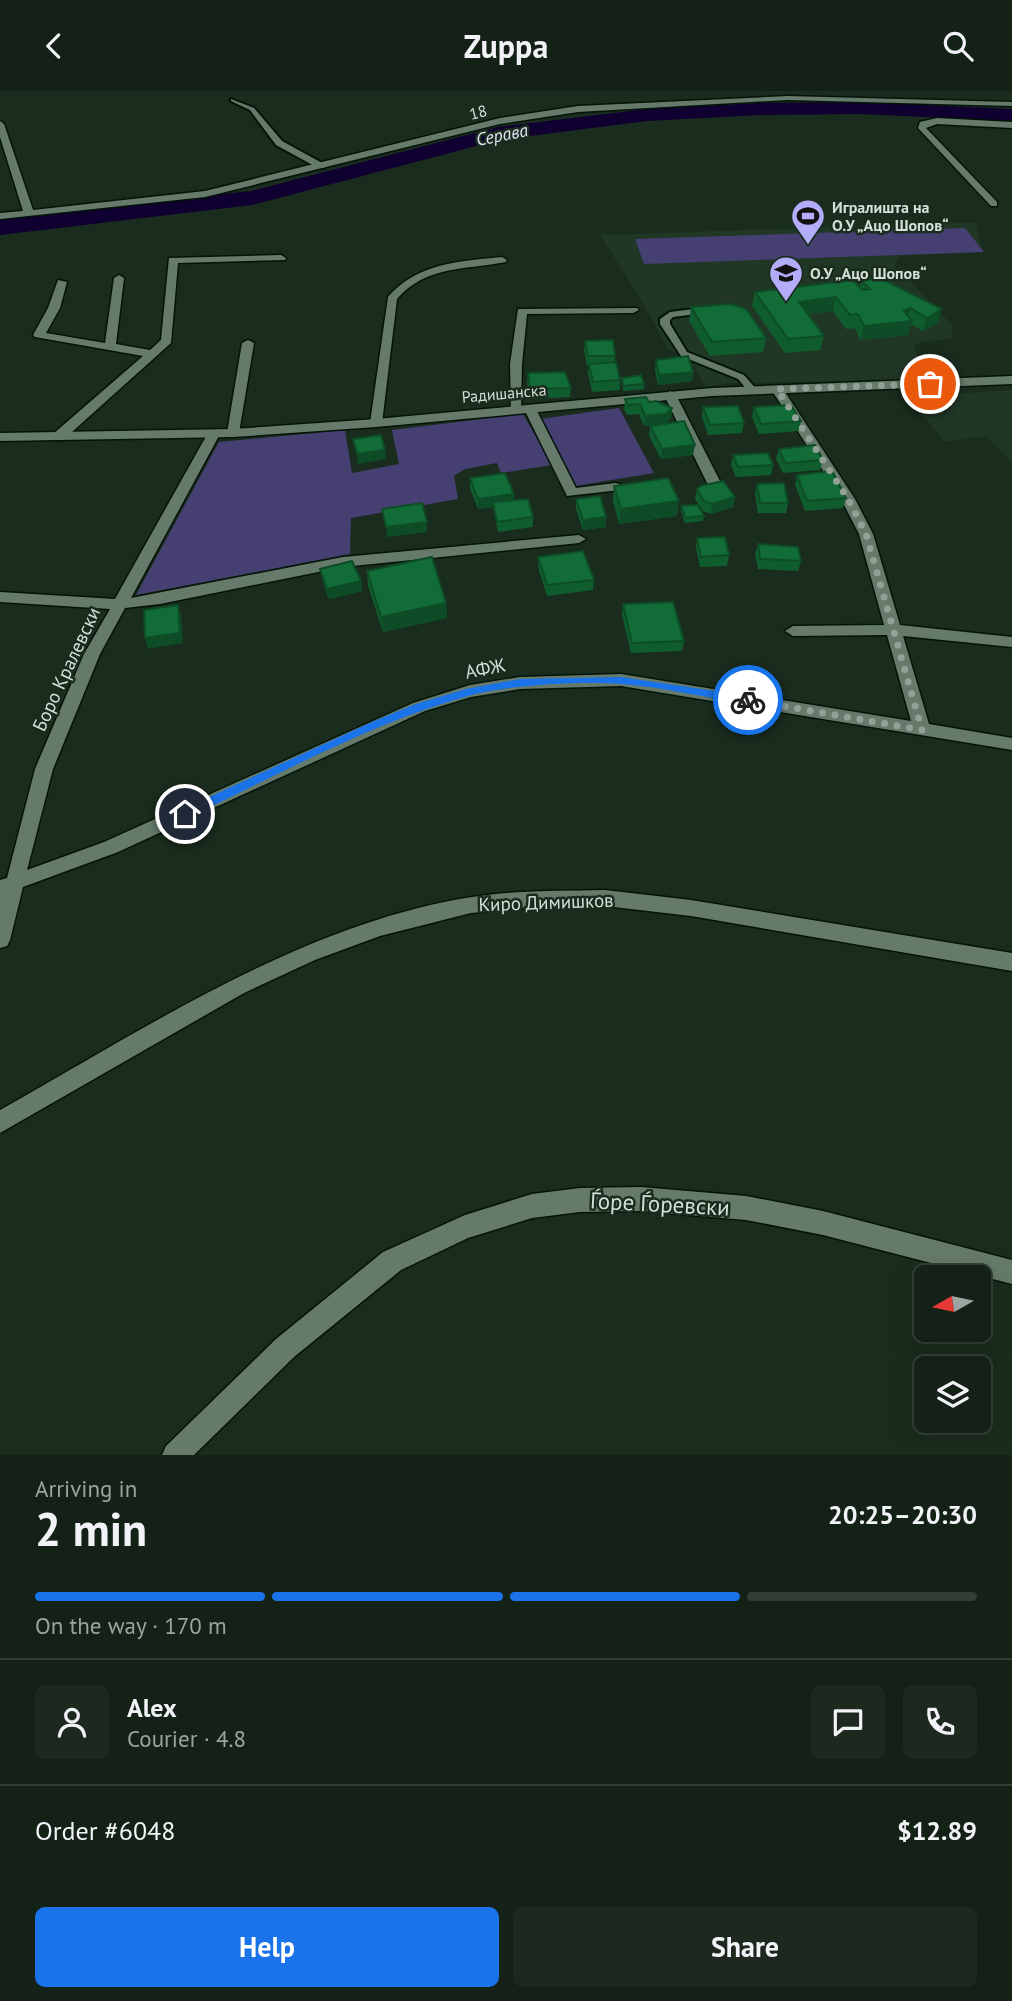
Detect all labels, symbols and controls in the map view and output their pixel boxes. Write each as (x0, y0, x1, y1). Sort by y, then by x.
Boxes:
text: Zuppa (464, 25, 548, 67)
icon: back (35, 27, 73, 65)
icon: search (939, 27, 977, 65)
street label: 18 (467, 100, 489, 124)
water label: Серава (474, 118, 530, 151)
sports icon: Игралишта на О.У „Ацо Шопов“ (789, 197, 827, 246)
place label: Игралишта на О.У „Ацо Шопов“ (832, 197, 949, 235)
school or university icon: О.У „Ацо Шопов“ (767, 254, 805, 303)
place label: О.У „Ацо Шопов“ (810, 263, 927, 283)
pin (900, 354, 960, 414)
icon: bag (911, 365, 949, 403)
street label: Радишанска (461, 379, 547, 407)
street label: Боро Кралевски (27, 603, 105, 735)
street label: АФЖ (463, 652, 508, 684)
courier (713, 665, 783, 735)
icon: bike (729, 681, 767, 719)
pin (155, 784, 215, 844)
icon: home (166, 795, 204, 833)
street label: Киро Димишков (478, 888, 614, 916)
street label: Ѓоре Ѓоревски (589, 1185, 731, 1222)
north arrow (914, 1265, 990, 1342)
map controls (914, 1265, 991, 1433)
button: layers (914, 1356, 991, 1433)
text: Arriving in (35, 1474, 137, 1503)
text: 20:25–20:30 (828, 1498, 977, 1531)
text: 2 min (35, 1499, 147, 1559)
text: On the way · 170 m (35, 1611, 227, 1640)
button: person (35, 1685, 109, 1759)
button: chat (811, 1685, 885, 1759)
button: phone (903, 1685, 977, 1759)
text: Alex (127, 1691, 177, 1724)
text: Courier · 4.8 (127, 1724, 246, 1753)
text: Order #6048 (35, 1814, 175, 1847)
text: $12.89 (897, 1814, 977, 1847)
button: Help (35, 1907, 499, 1987)
button: Share (513, 1907, 977, 1987)

